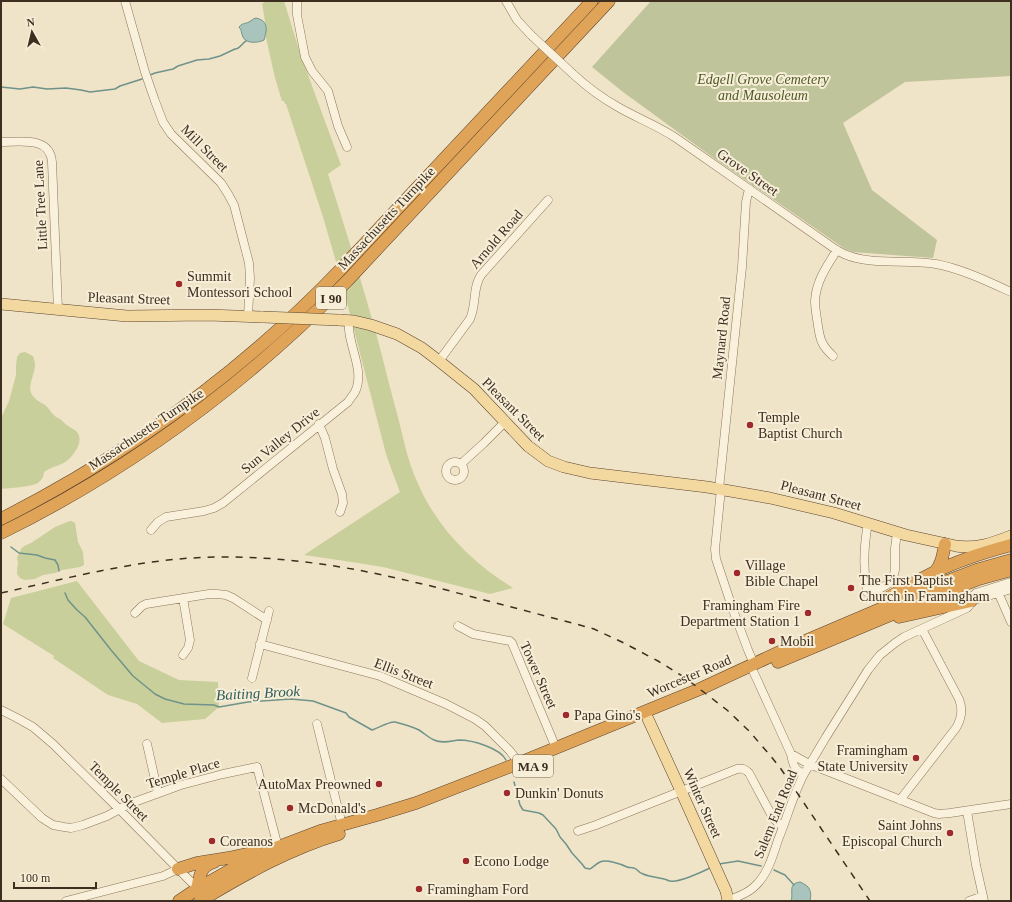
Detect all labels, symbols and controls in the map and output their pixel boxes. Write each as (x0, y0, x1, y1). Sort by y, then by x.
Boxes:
north arrow (12, 12, 52, 52)
text: N (26, 16, 35, 29)
park label: Edgell Grove Cemetery and Mausoleum (696, 72, 830, 103)
street label: Mill Street (178, 122, 231, 175)
street label: Grove Street (714, 146, 781, 199)
street label: Little Tree Lane (31, 160, 50, 250)
street label: Massachusetts Turnpike (335, 164, 438, 273)
street label: Arnold Road (467, 207, 526, 272)
place label: Summit Montessori School (187, 269, 293, 300)
marker: Summit Montessori School (174, 279, 184, 289)
road number: I 90 (316, 287, 346, 309)
street label: Pleasant Street (87, 290, 171, 307)
street label: Maynard Road (710, 296, 733, 380)
street label: Pleasant Street (479, 375, 548, 444)
street label: Massachusetts Turnpike (86, 385, 206, 473)
street label: Sun Valley Drive (238, 404, 322, 476)
place label: Temple Baptist Church (758, 410, 842, 441)
marker: Temple Baptist Church (745, 420, 755, 430)
street label: Pleasant Street (779, 478, 863, 513)
place label: Village Bible Chapel (745, 558, 819, 589)
marker: Village Bible Chapel (732, 568, 742, 578)
place label: The First Baptist Church in Framingham (859, 573, 990, 604)
marker: The First Baptist Church in Framingham (846, 583, 856, 593)
place label: Framingham Fire Department Station 1 (680, 598, 800, 629)
marker: Framingham Fire Department Station 1 (803, 608, 813, 618)
place label: Mobil (780, 634, 814, 649)
marker: Mobil (767, 636, 777, 646)
street label: Tower Street (517, 639, 560, 711)
street label: Worcester Road (645, 652, 733, 701)
street label: Ellis Street (372, 655, 435, 692)
water label: Baiting Brook (216, 683, 301, 703)
place label: Papa Gino's (574, 708, 641, 723)
marker: Papa Gino's (561, 710, 571, 720)
place label: Framingham State University (817, 743, 908, 774)
marker: Framingham State University (911, 753, 921, 763)
street label: Temple Place (145, 755, 221, 792)
road number: MA 9 (513, 755, 553, 777)
street label: Temple Street (86, 758, 152, 824)
street label: Winter Street (681, 766, 725, 840)
street label: Salem End Road (751, 768, 800, 861)
place label: AutoMax Preowned (258, 777, 371, 792)
marker: AutoMax Preowned (374, 779, 384, 789)
place label: Dunkin' Donuts (515, 786, 603, 801)
marker: Dunkin' Donuts (502, 788, 512, 798)
place label: McDonald's (298, 801, 366, 816)
marker: McDonald's (285, 803, 295, 813)
place label: Saint Johns Episcopal Church (842, 818, 942, 849)
marker: Saint Johns Episcopal Church (945, 828, 955, 838)
place label: Coreanos (220, 834, 273, 849)
marker: Coreanos (207, 836, 217, 846)
place label: Econo Lodge (474, 854, 549, 869)
marker: Econo Lodge (461, 856, 471, 866)
scale bar (14, 864, 96, 890)
text: 100 m (20, 871, 51, 885)
place label: Framingham Ford (427, 882, 529, 897)
marker: Framingham Ford (414, 884, 424, 894)

